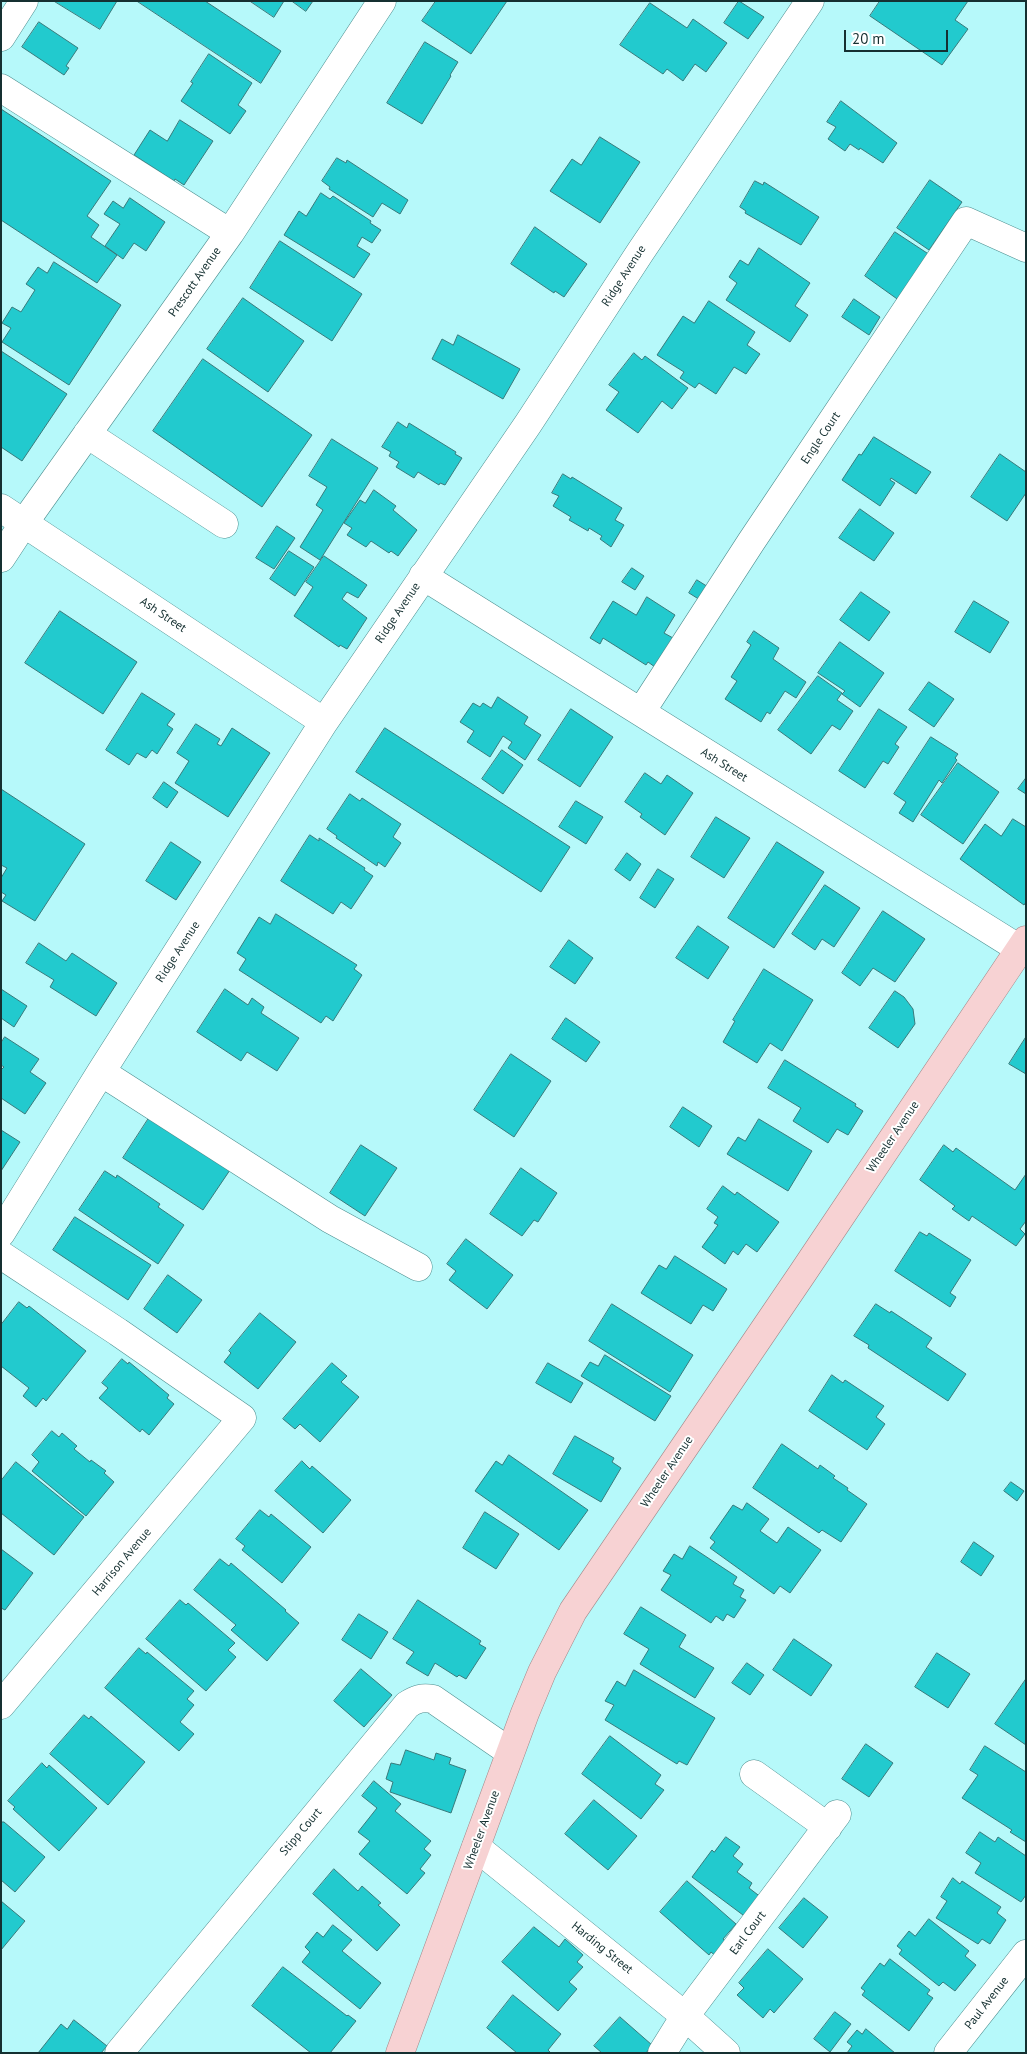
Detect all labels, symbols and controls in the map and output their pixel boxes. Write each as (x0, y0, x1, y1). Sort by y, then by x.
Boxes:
scale bar (847, 20, 951, 52)
text: 20 m (852, 29, 885, 48)
street label: Ridge Avenue (599, 243, 649, 309)
street label: Prescott Avenue (166, 244, 224, 320)
street label: Engle Court (798, 409, 844, 467)
street label: Ridge Avenue (372, 580, 424, 646)
street label: Ash Street (137, 594, 189, 636)
street label: Ash Street (698, 745, 750, 785)
street label: Ridge Avenue (153, 919, 203, 985)
street label: Wheeler Avenue (864, 1099, 922, 1175)
street label: Wheeler Avenue (638, 1434, 696, 1510)
street label: Harrison Avenue (89, 1525, 155, 1599)
street label: Wheeler Avenue (461, 1789, 503, 1871)
street label: Stipp Court (277, 1805, 325, 1859)
street label: Earl Court (727, 1908, 769, 1958)
street label: Harding Street (568, 1919, 636, 1977)
street label: Paul Avenue (962, 1974, 1012, 2032)

